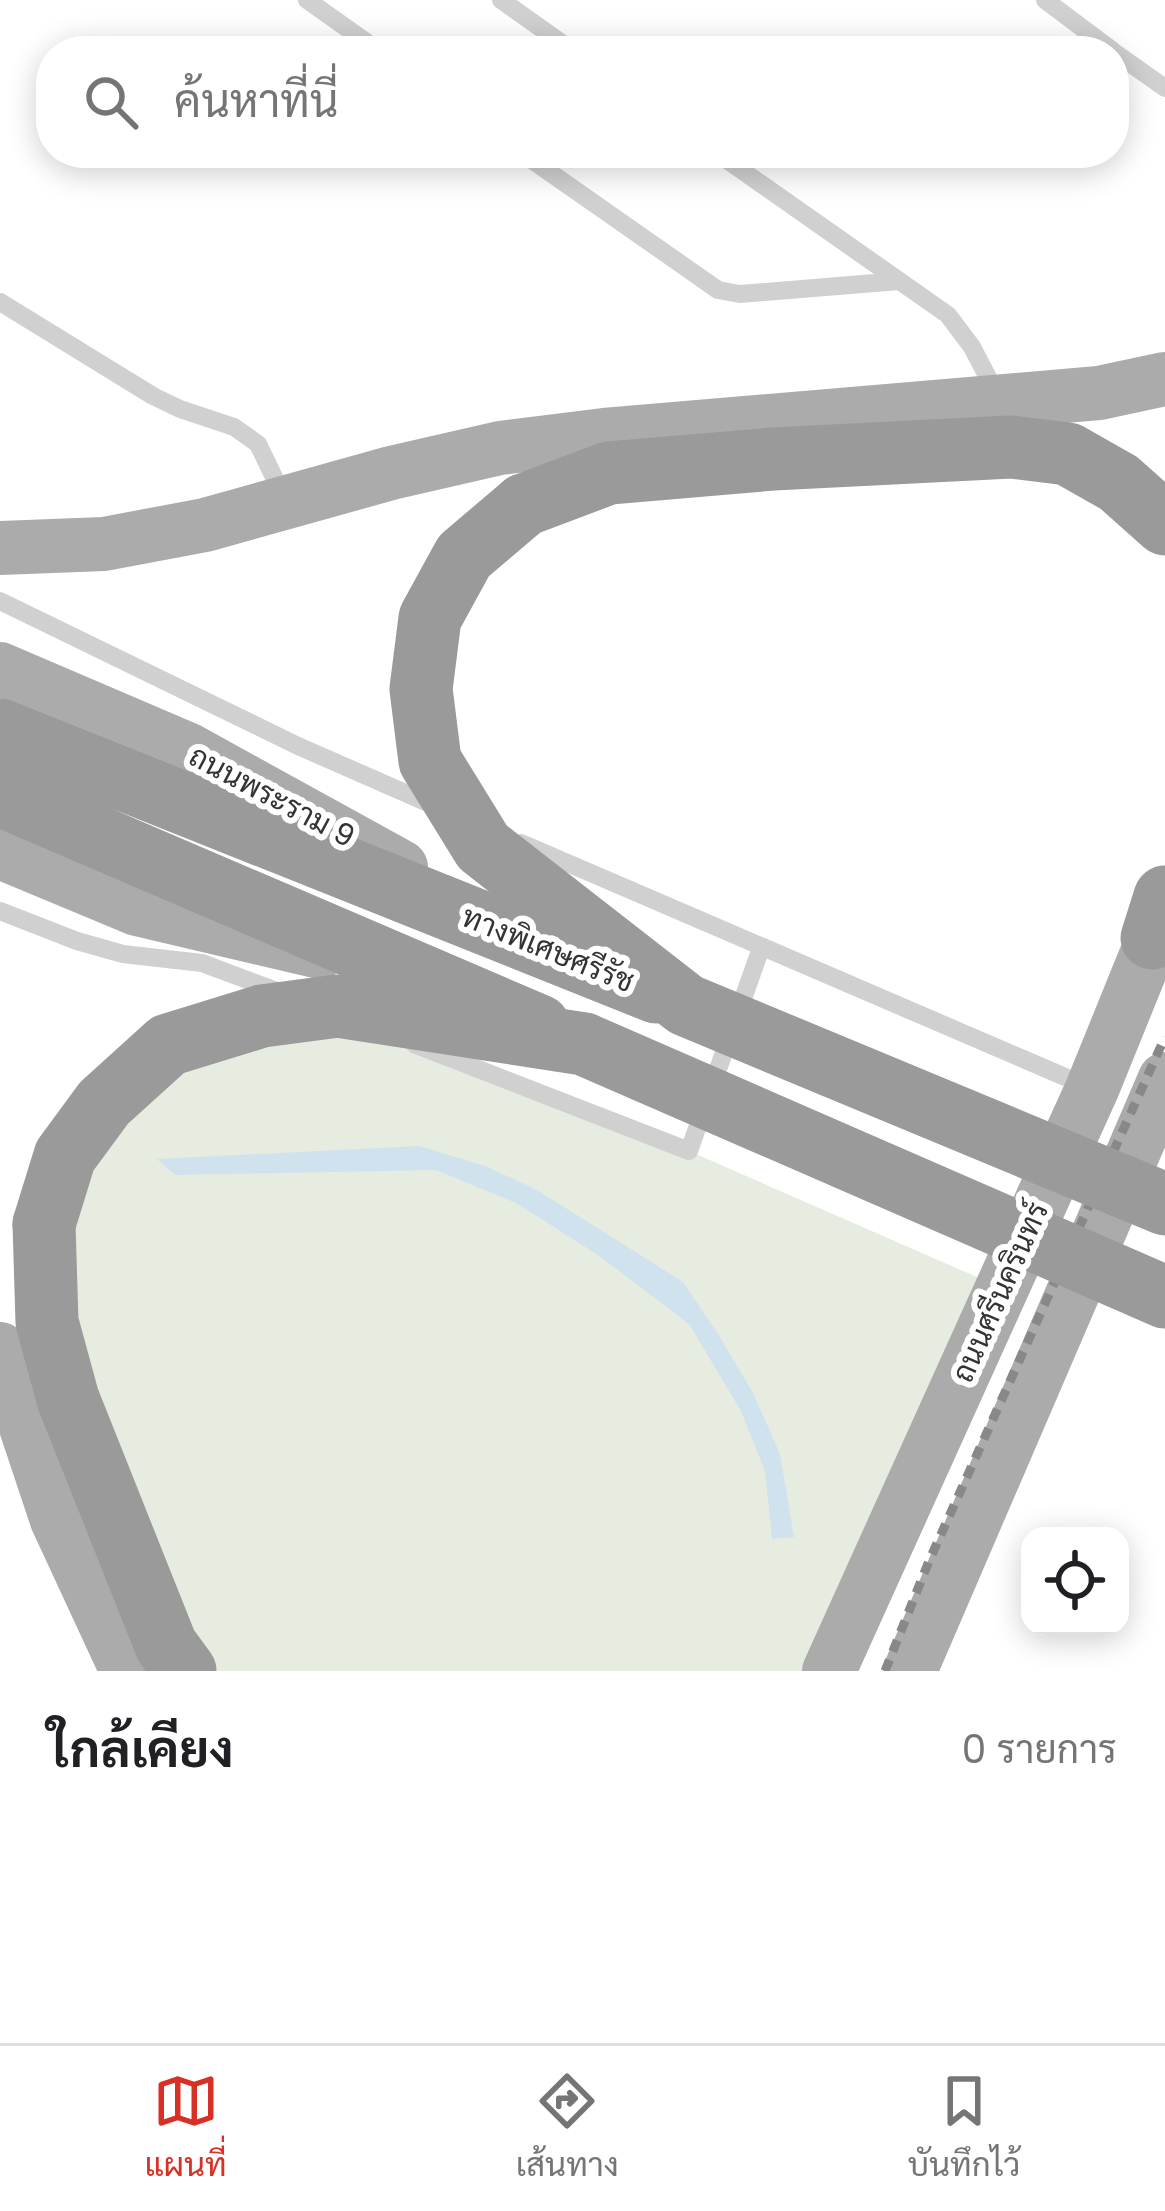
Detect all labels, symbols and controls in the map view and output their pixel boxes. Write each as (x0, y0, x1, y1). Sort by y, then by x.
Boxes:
search box (36, 36, 1129, 168)
icon: search (78, 69, 144, 135)
text: ค้นหาที่นี่ (174, 70, 338, 133)
street label: ถนนพระราม 9 (181, 734, 363, 858)
street label: ทางพิเศษศรีรัช (455, 895, 641, 1003)
street label: ถนนศรีนครินทร์ (941, 1195, 1059, 1389)
map controls (1021, 1527, 1129, 1635)
button: locate (1021, 1527, 1129, 1635)
text: ใกล้เคียง (48, 1713, 234, 1785)
text: 0 รายการ (962, 1722, 1117, 1777)
tab: แผนที่ (144, 2068, 227, 2190)
tab: เส้นทาง (516, 2068, 619, 2190)
tab: บันทึกไว้ (908, 2068, 1021, 2190)

